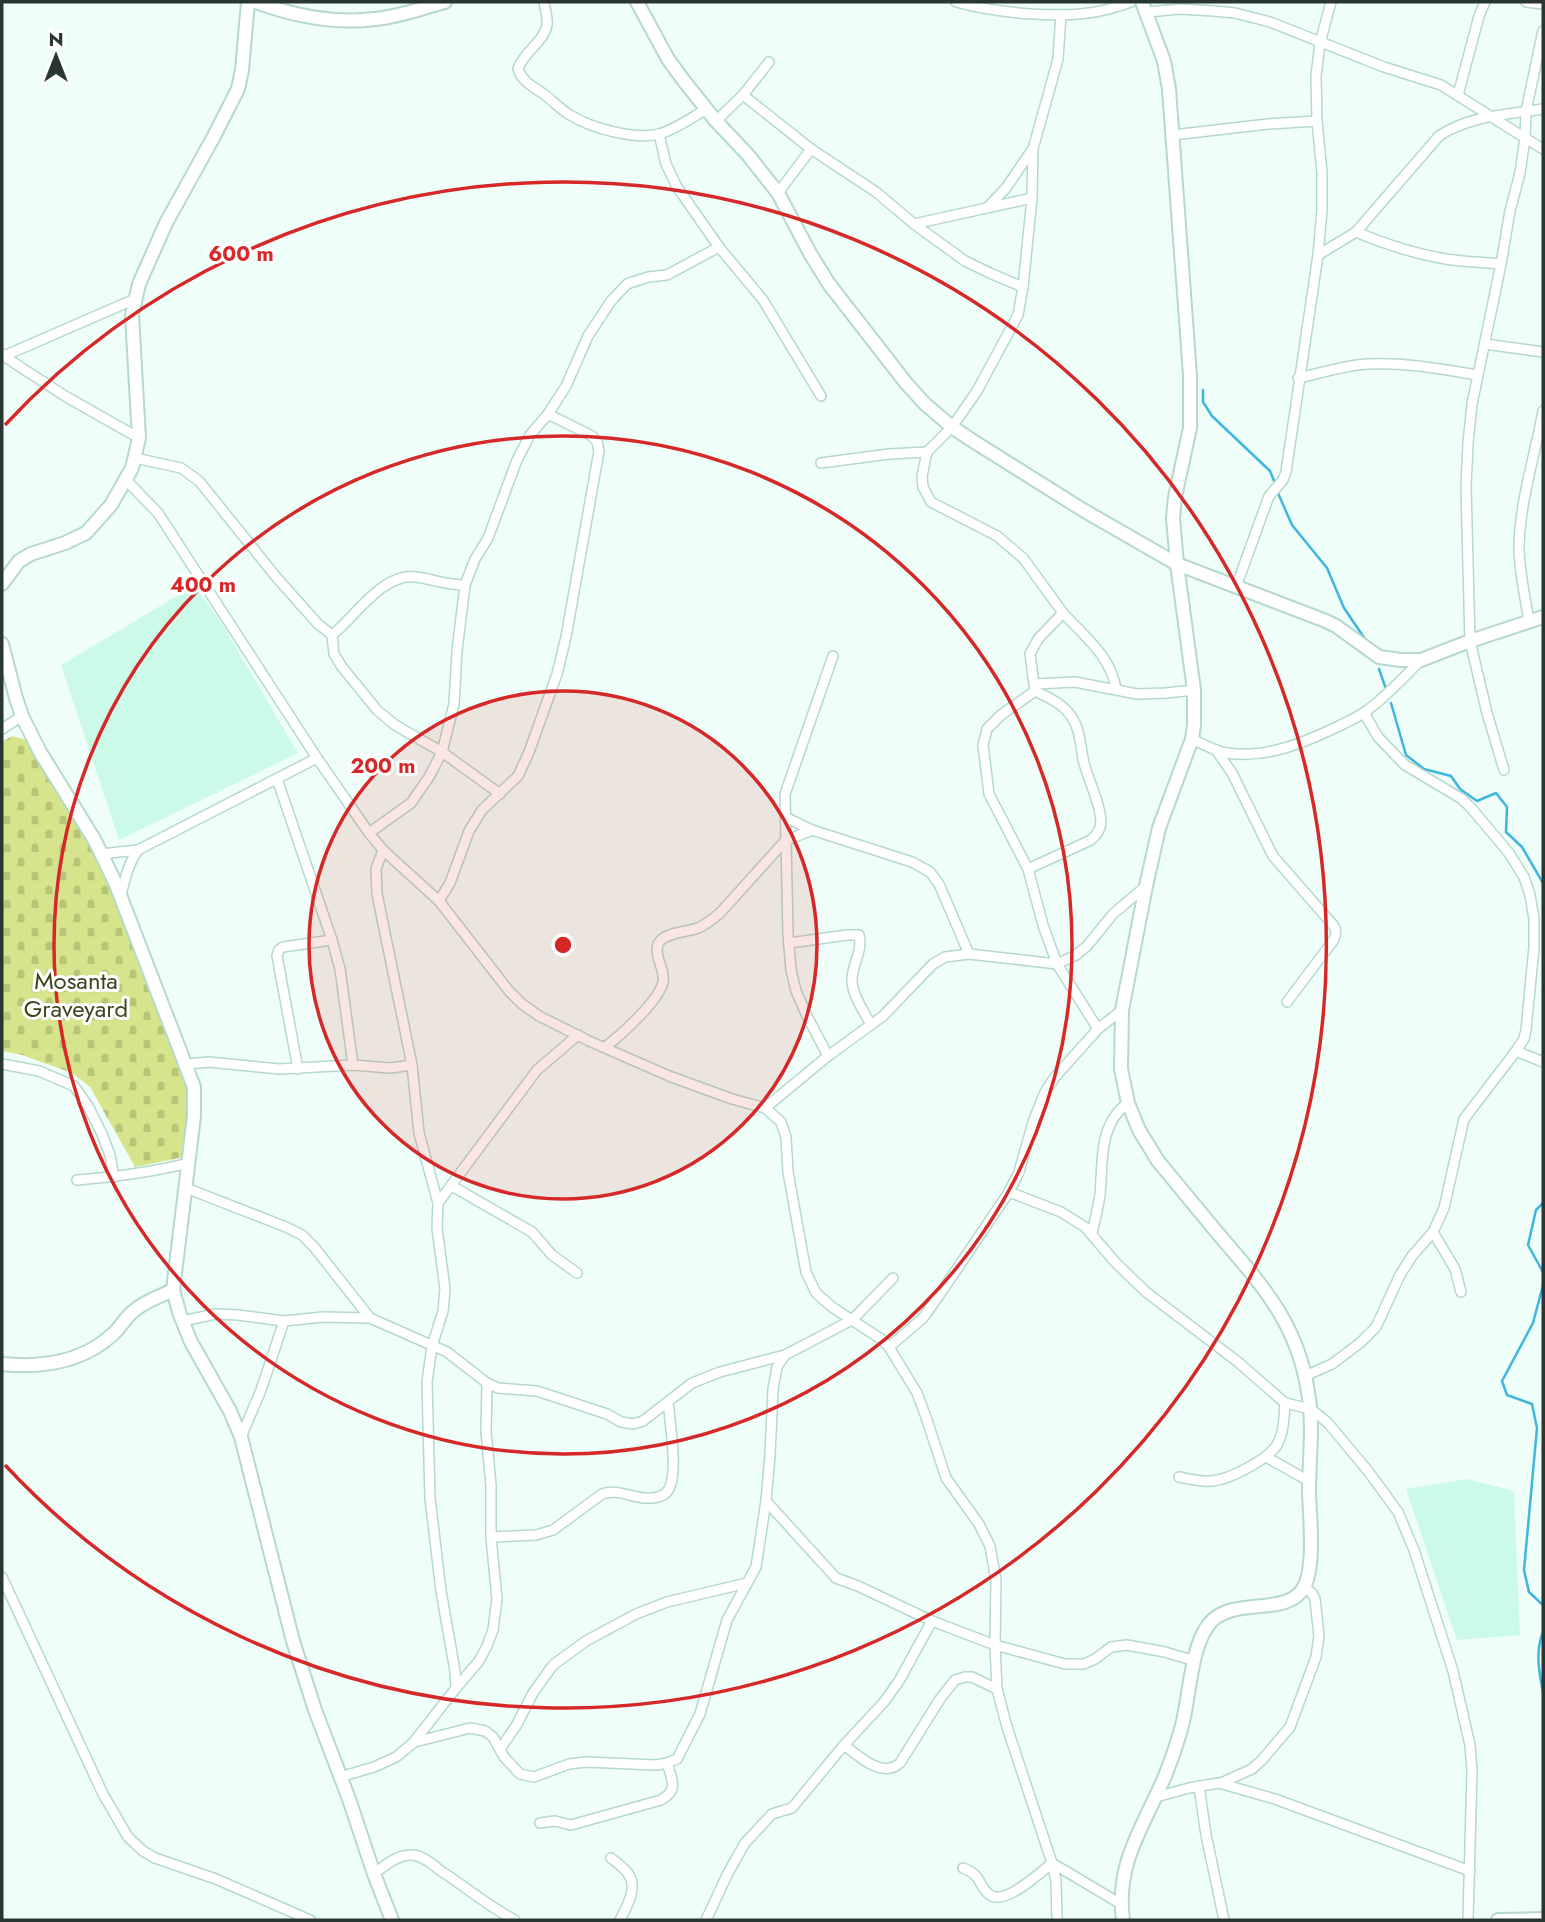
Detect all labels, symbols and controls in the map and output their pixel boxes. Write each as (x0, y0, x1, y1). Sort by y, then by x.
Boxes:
north arrow (21, 21, 91, 91)
text: N (48, 26, 64, 53)
text: 600 m (208, 239, 274, 269)
text: 400 m (170, 570, 236, 600)
text: 200 m (350, 751, 416, 781)
centre of rings (551, 933, 575, 957)
park label: Mosanta Graveyard (24, 963, 128, 1026)

